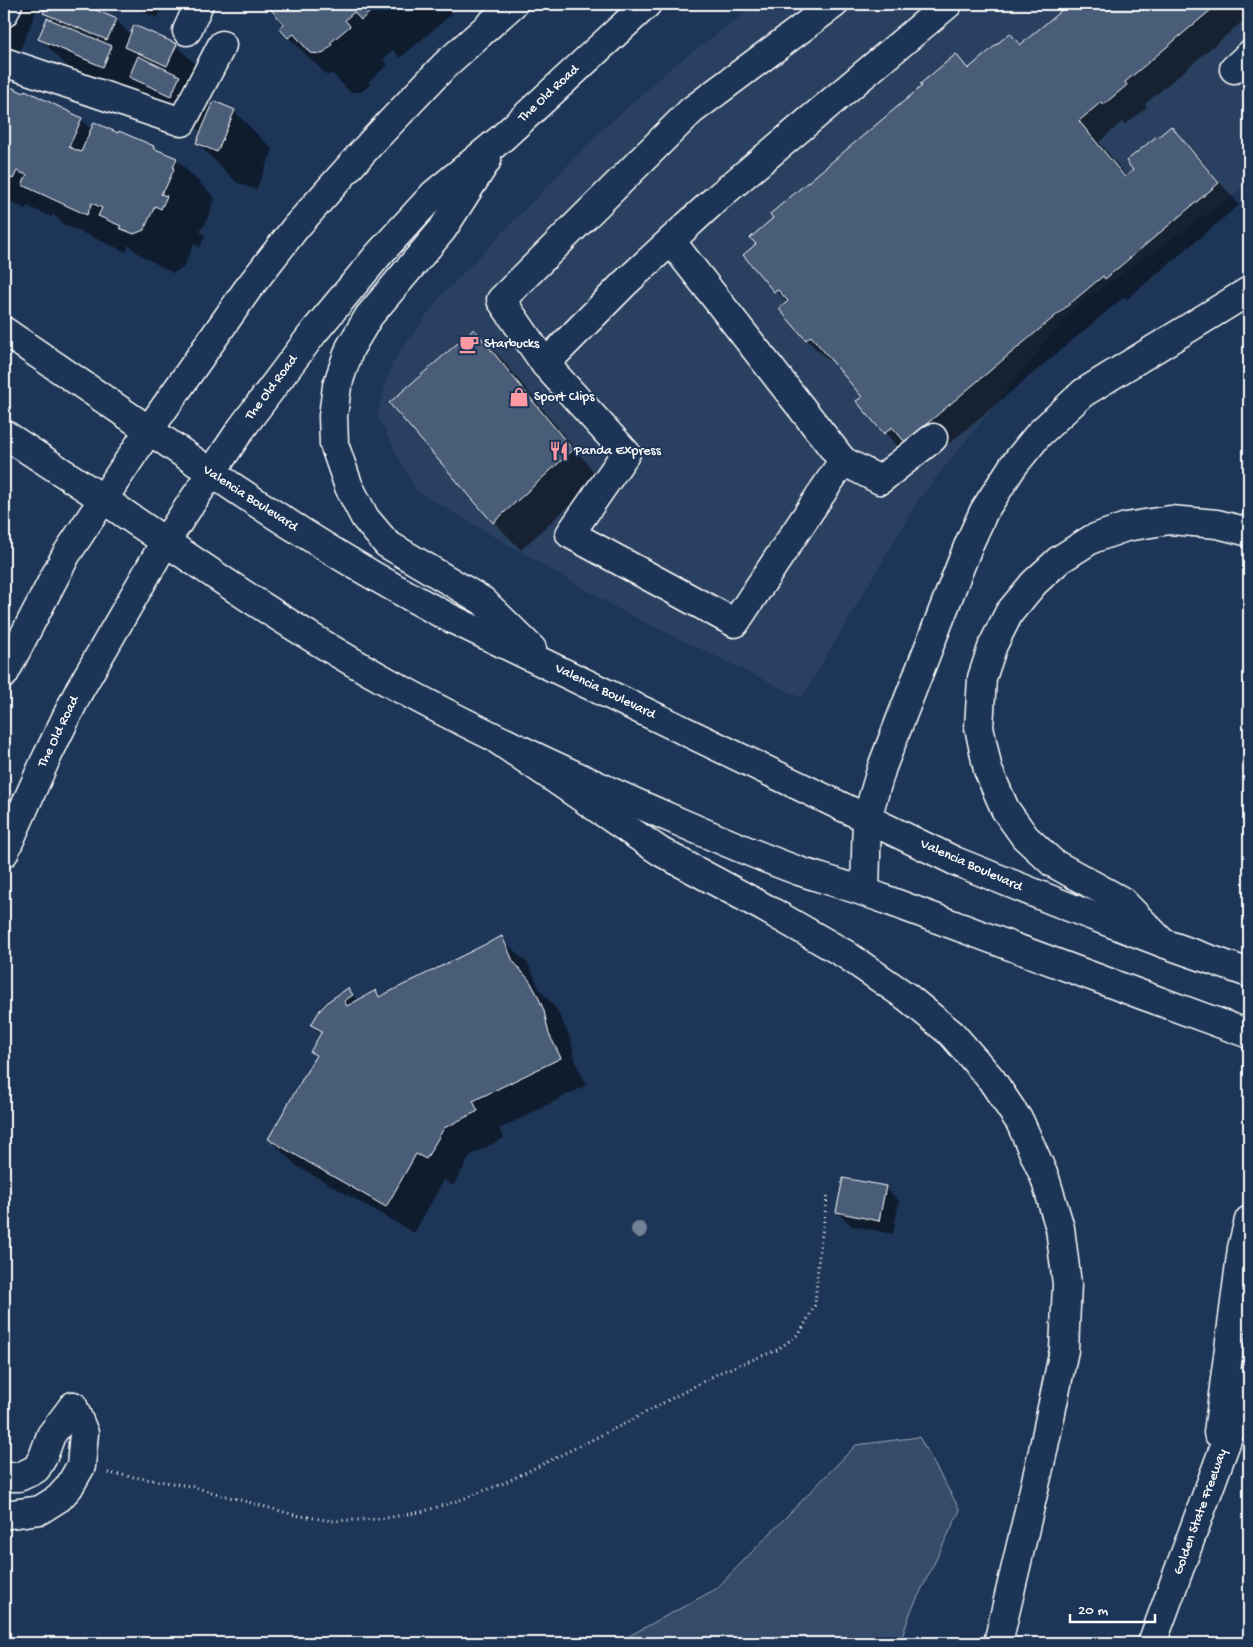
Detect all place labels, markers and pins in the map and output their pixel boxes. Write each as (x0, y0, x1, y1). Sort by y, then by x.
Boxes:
cafe icon: Starbucks (458, 333, 480, 355)
place label: Starbucks (484, 336, 540, 353)
shop icon: Sport Clips (508, 386, 530, 408)
place label: Sport Clips (534, 389, 595, 406)
restaurant icon: Panda Express (548, 440, 570, 462)
place label: Panda Express (573, 443, 662, 460)

